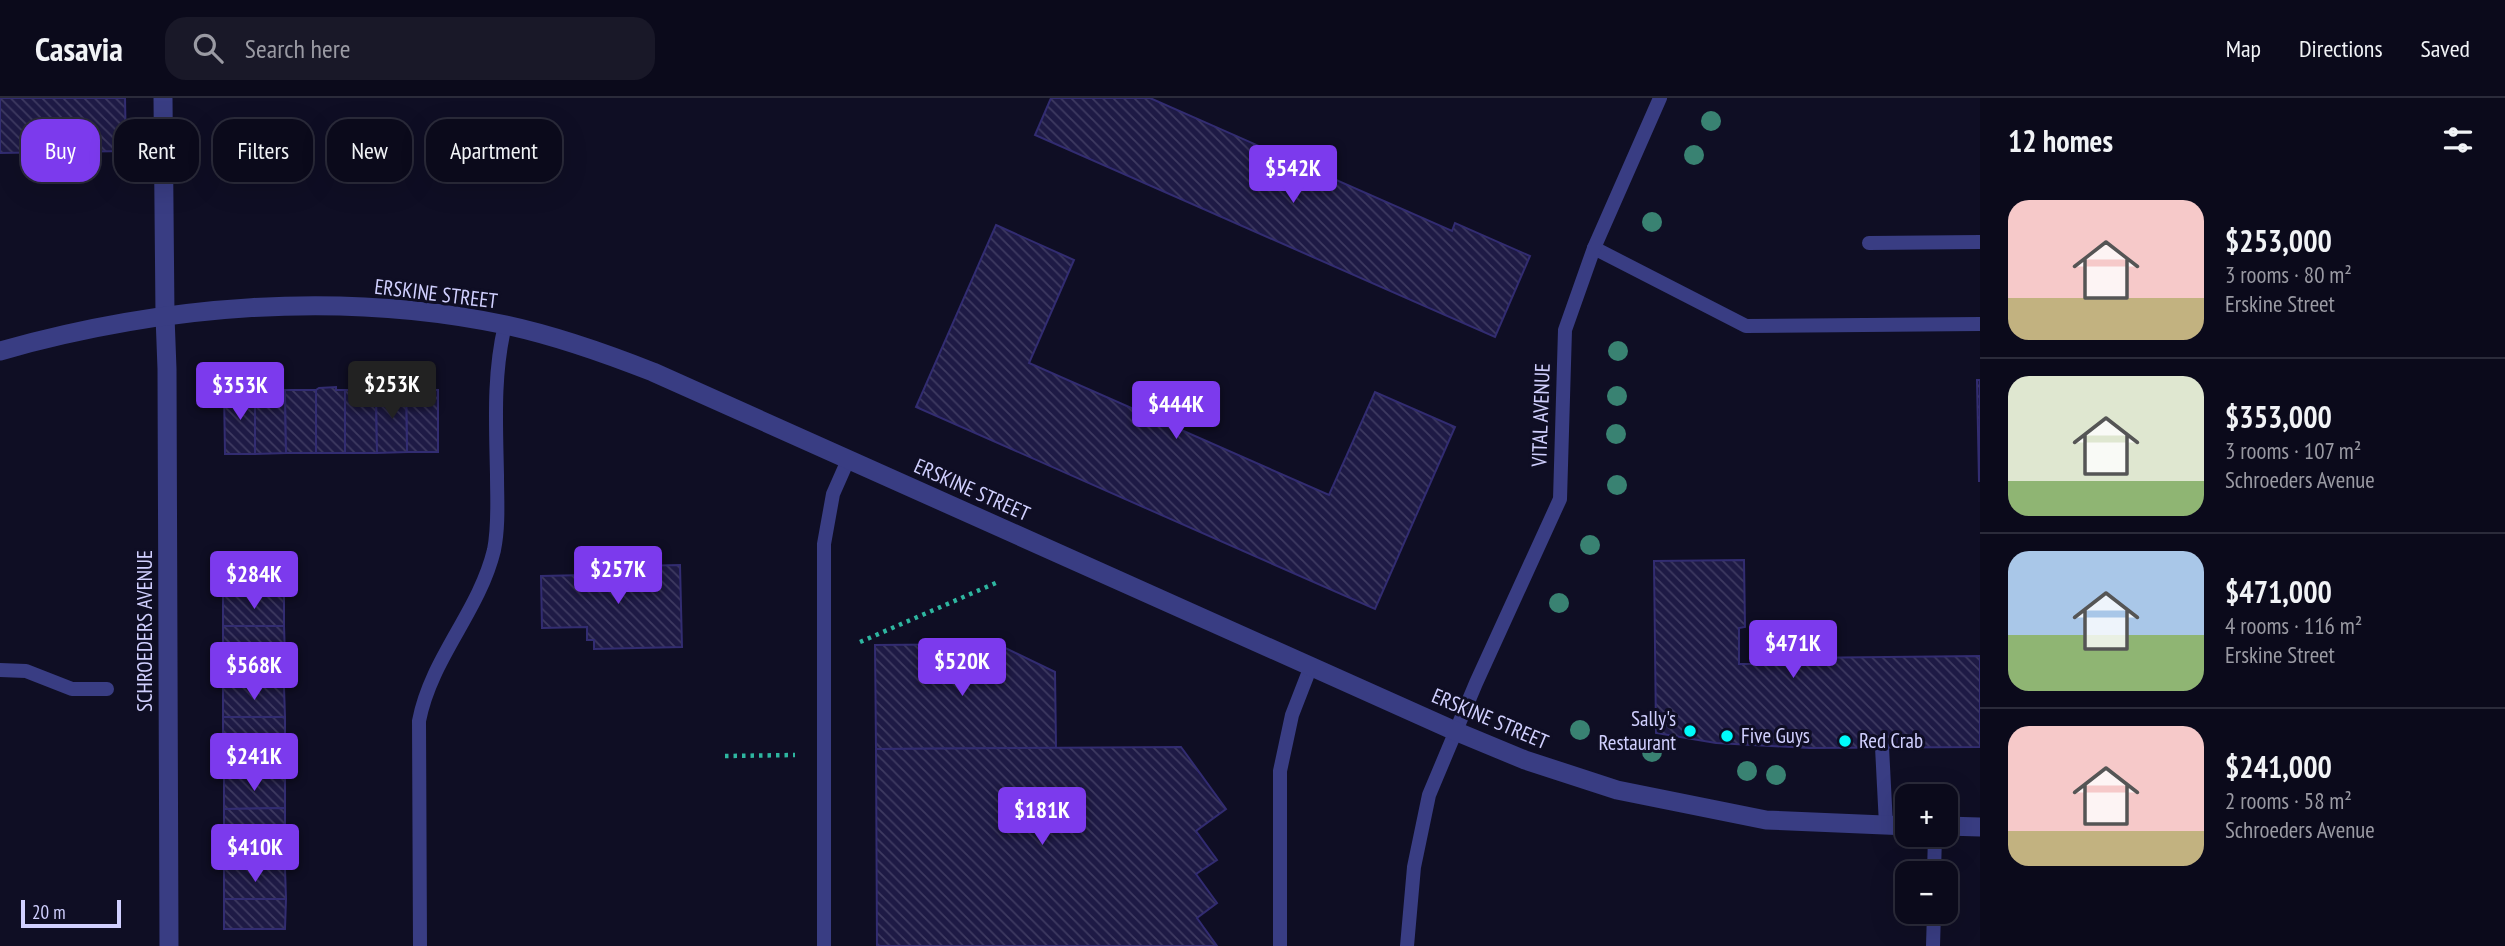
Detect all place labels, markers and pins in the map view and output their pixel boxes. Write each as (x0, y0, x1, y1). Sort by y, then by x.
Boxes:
pin: $542K (1244, 146, 1342, 205)
pin: $353K (191, 362, 289, 422)
pin: $253K (343, 362, 441, 421)
pin: $444K (1127, 382, 1225, 441)
pin: $257K (569, 546, 667, 606)
pin: $284K (205, 552, 303, 611)
pin: $471K (1744, 620, 1842, 680)
pin: $520K (913, 638, 1011, 698)
pin: $568K (205, 642, 303, 702)
place label: Sally's Restaurant (1599, 705, 1676, 756)
place label: Five Guys (1741, 722, 1810, 749)
marker: Sally's Restaurant (1682, 723, 1698, 739)
place label: Red Crab (1859, 727, 1923, 754)
marker: Five Guys (1719, 728, 1735, 744)
marker: Red Crab (1837, 733, 1853, 749)
pin: $241K (205, 734, 303, 793)
pin: $181K (993, 788, 1091, 847)
pin: $410K (206, 824, 304, 884)

